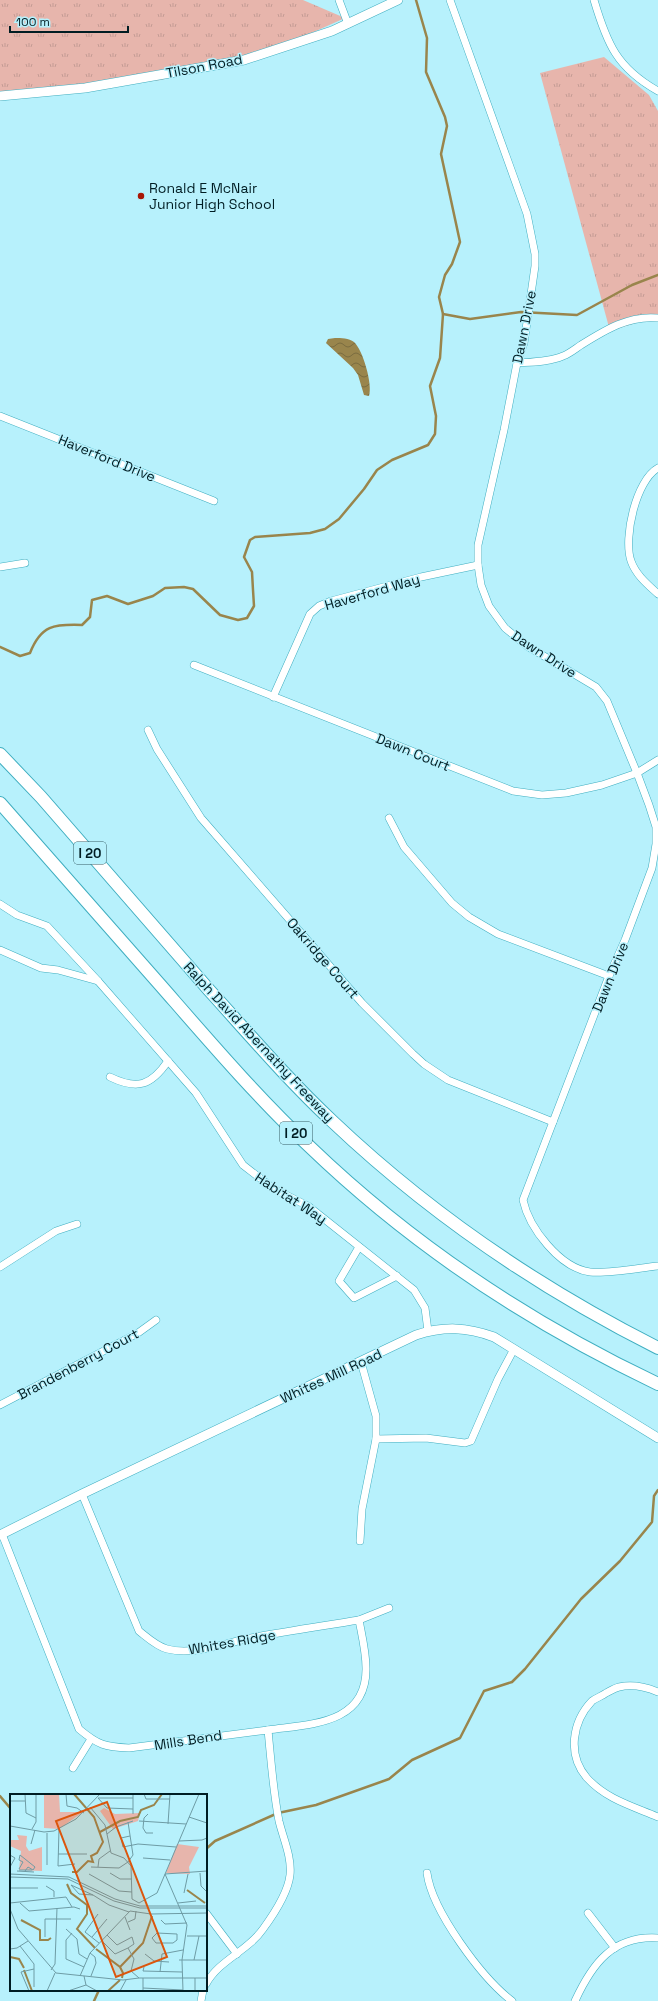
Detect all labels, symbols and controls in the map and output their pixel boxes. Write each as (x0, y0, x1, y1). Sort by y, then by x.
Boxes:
scale bar (10, 8, 128, 34)
text: 100 m (16, 14, 50, 30)
street label: Tilson Road (164, 50, 244, 82)
place label: Ronald E McNair Junior High School (149, 179, 275, 213)
marker: Ronald E McNair Junior High School (136, 191, 146, 201)
street label: Dawn Drive (508, 289, 540, 365)
street label: Haverford Drive (56, 430, 158, 486)
street label: Haverford Way (322, 570, 422, 614)
street label: Dawn Drive (508, 626, 580, 682)
street label: Dawn Court (373, 729, 453, 775)
road number: I 20 (74, 842, 106, 864)
street label: Oakridge Court (283, 914, 363, 1002)
street label: Dawn Drive (588, 939, 632, 1015)
street label: Ralph David Abernathy Freeway (180, 958, 338, 1126)
road number: I 20 (280, 1122, 312, 1144)
street label: Habitat Way (252, 1168, 330, 1228)
street label: Brandenberry Court (14, 1324, 142, 1404)
street label: Whites Mill Road (277, 1345, 385, 1407)
street label: Whites Ridge (187, 1625, 277, 1659)
street label: Mills Bend (153, 1726, 223, 1754)
inset map (10, 1794, 207, 1991)

